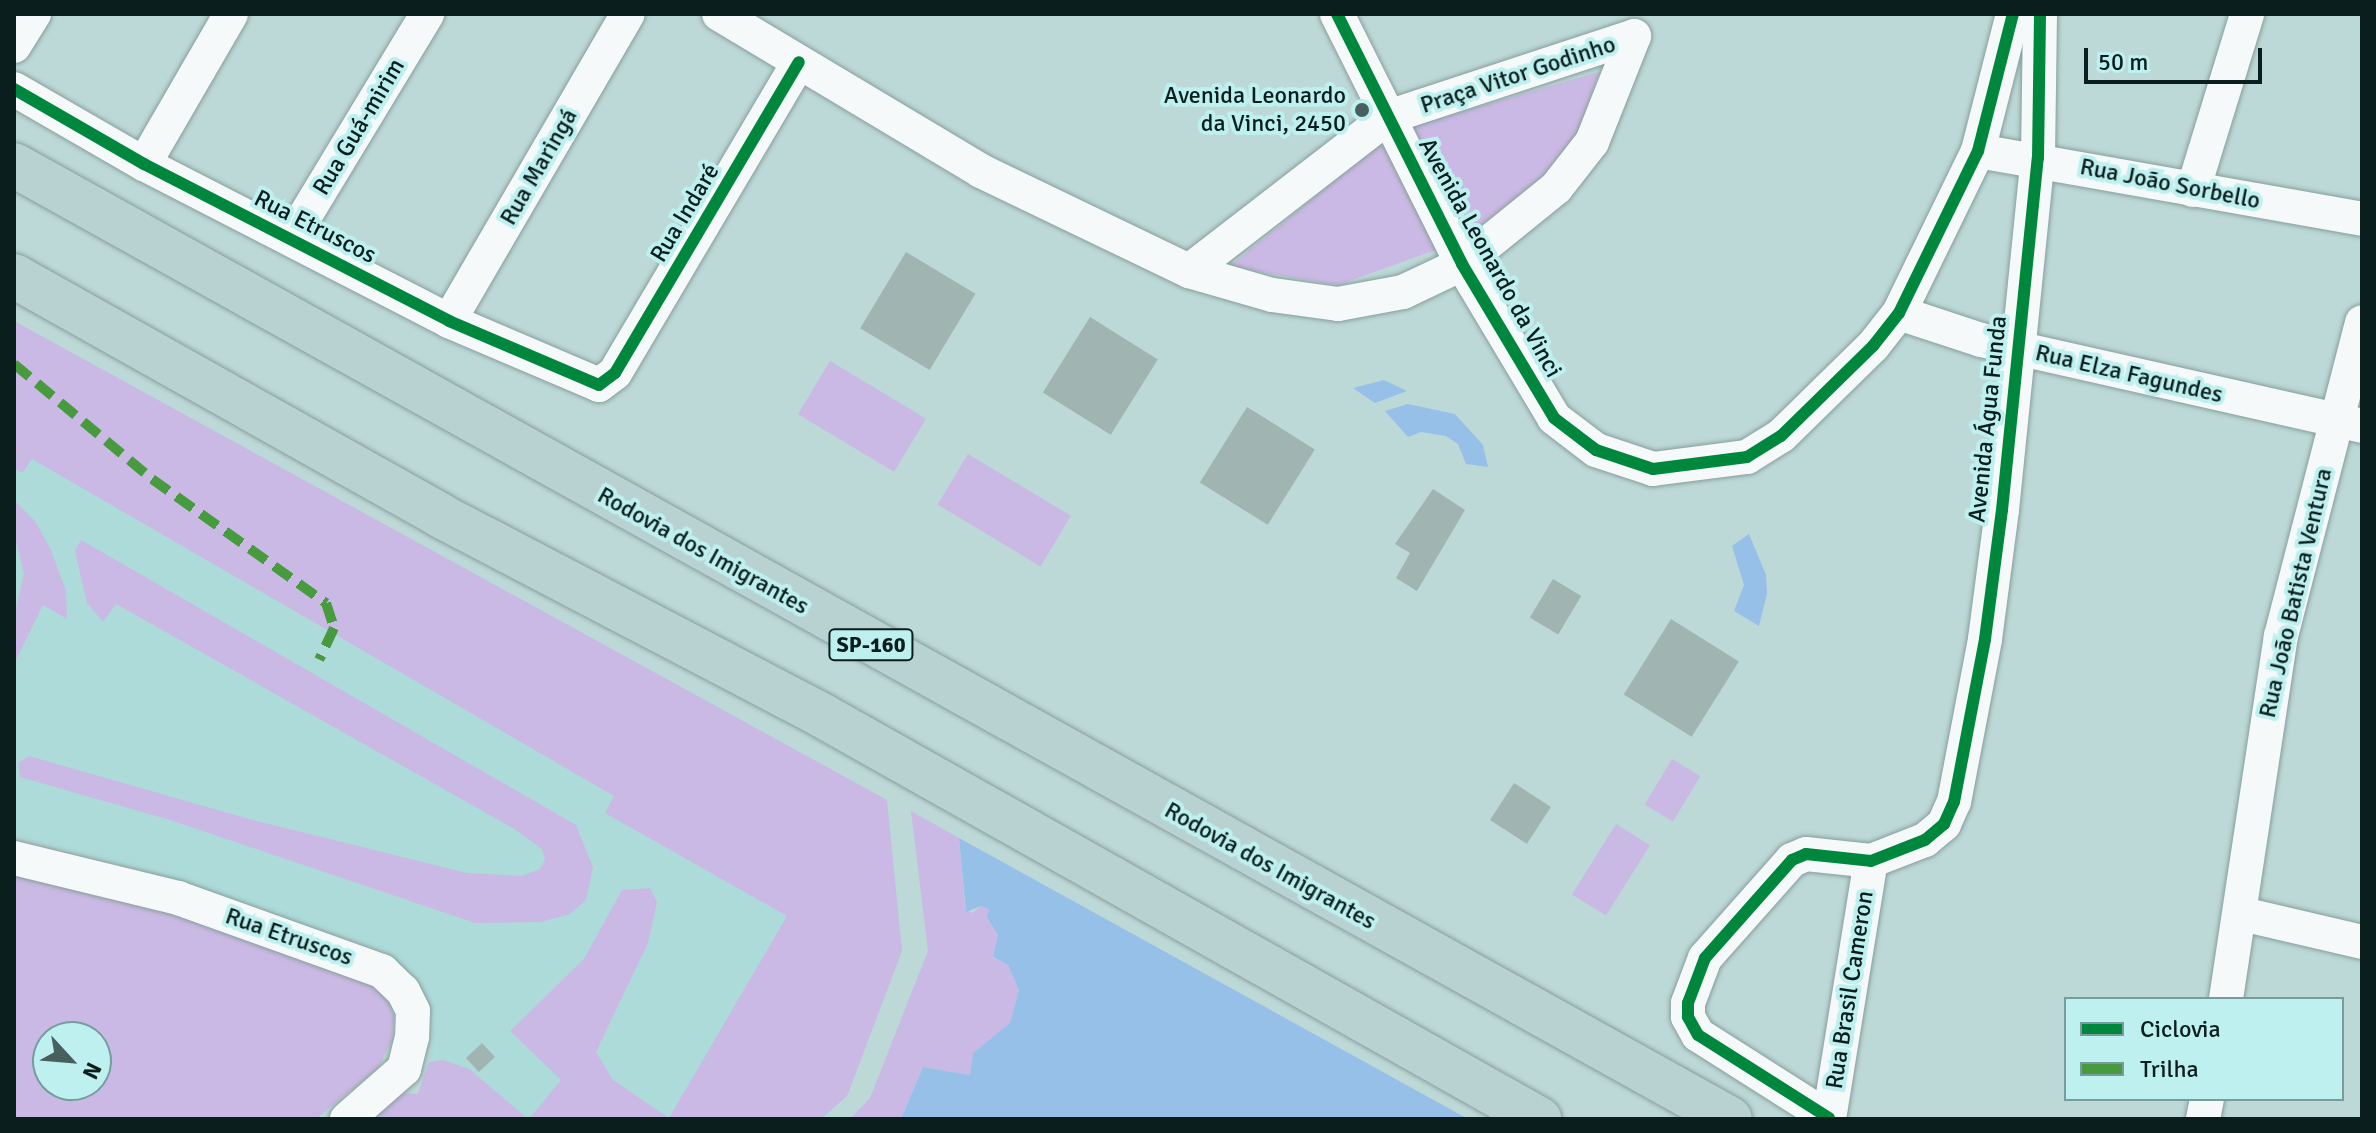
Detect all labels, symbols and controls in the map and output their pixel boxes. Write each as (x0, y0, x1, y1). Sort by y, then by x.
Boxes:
street label: Praça Vitor Godinho (1417, 30, 1619, 120)
scale bar (2088, 32, 2266, 82)
text: 50 m (2098, 47, 2148, 77)
street label: Rua Guá-mirim (307, 54, 411, 200)
place label: Avenida Leonardo da Vinci, 2450 (1164, 82, 1346, 138)
marker: Avenida Leonardo da Vinci, 2450 (1353, 101, 1371, 119)
street label: Rua Maringá (494, 104, 584, 230)
street label: Avenida Leonardo da Vinci (1412, 133, 1568, 383)
street label: Rua João Sorbello (2077, 152, 2263, 216)
street label: Rua Indaré (644, 158, 726, 268)
street label: Rua Etruscos (249, 184, 381, 270)
street label: Avenida Água Funda (1963, 314, 2013, 524)
street label: Rua Elza Fagundes (2032, 338, 2226, 410)
street label: Rua João Batista Ventura (2253, 465, 2339, 721)
street label: Rodovia dos Imigrantes (592, 481, 814, 621)
road number: SP-160 (827, 627, 915, 663)
street label: Rodovia dos Imigrantes (1159, 796, 1381, 936)
street label: Rua Brasil Cameron (1820, 889, 1880, 1091)
street label: Rua Etruscos (222, 902, 356, 972)
legend (2064, 997, 2344, 1101)
text: Ciclovia (2140, 1014, 2221, 1044)
north arrow (32, 1021, 112, 1101)
text: Trilha (2140, 1054, 2199, 1084)
text: N (77, 1058, 108, 1084)

